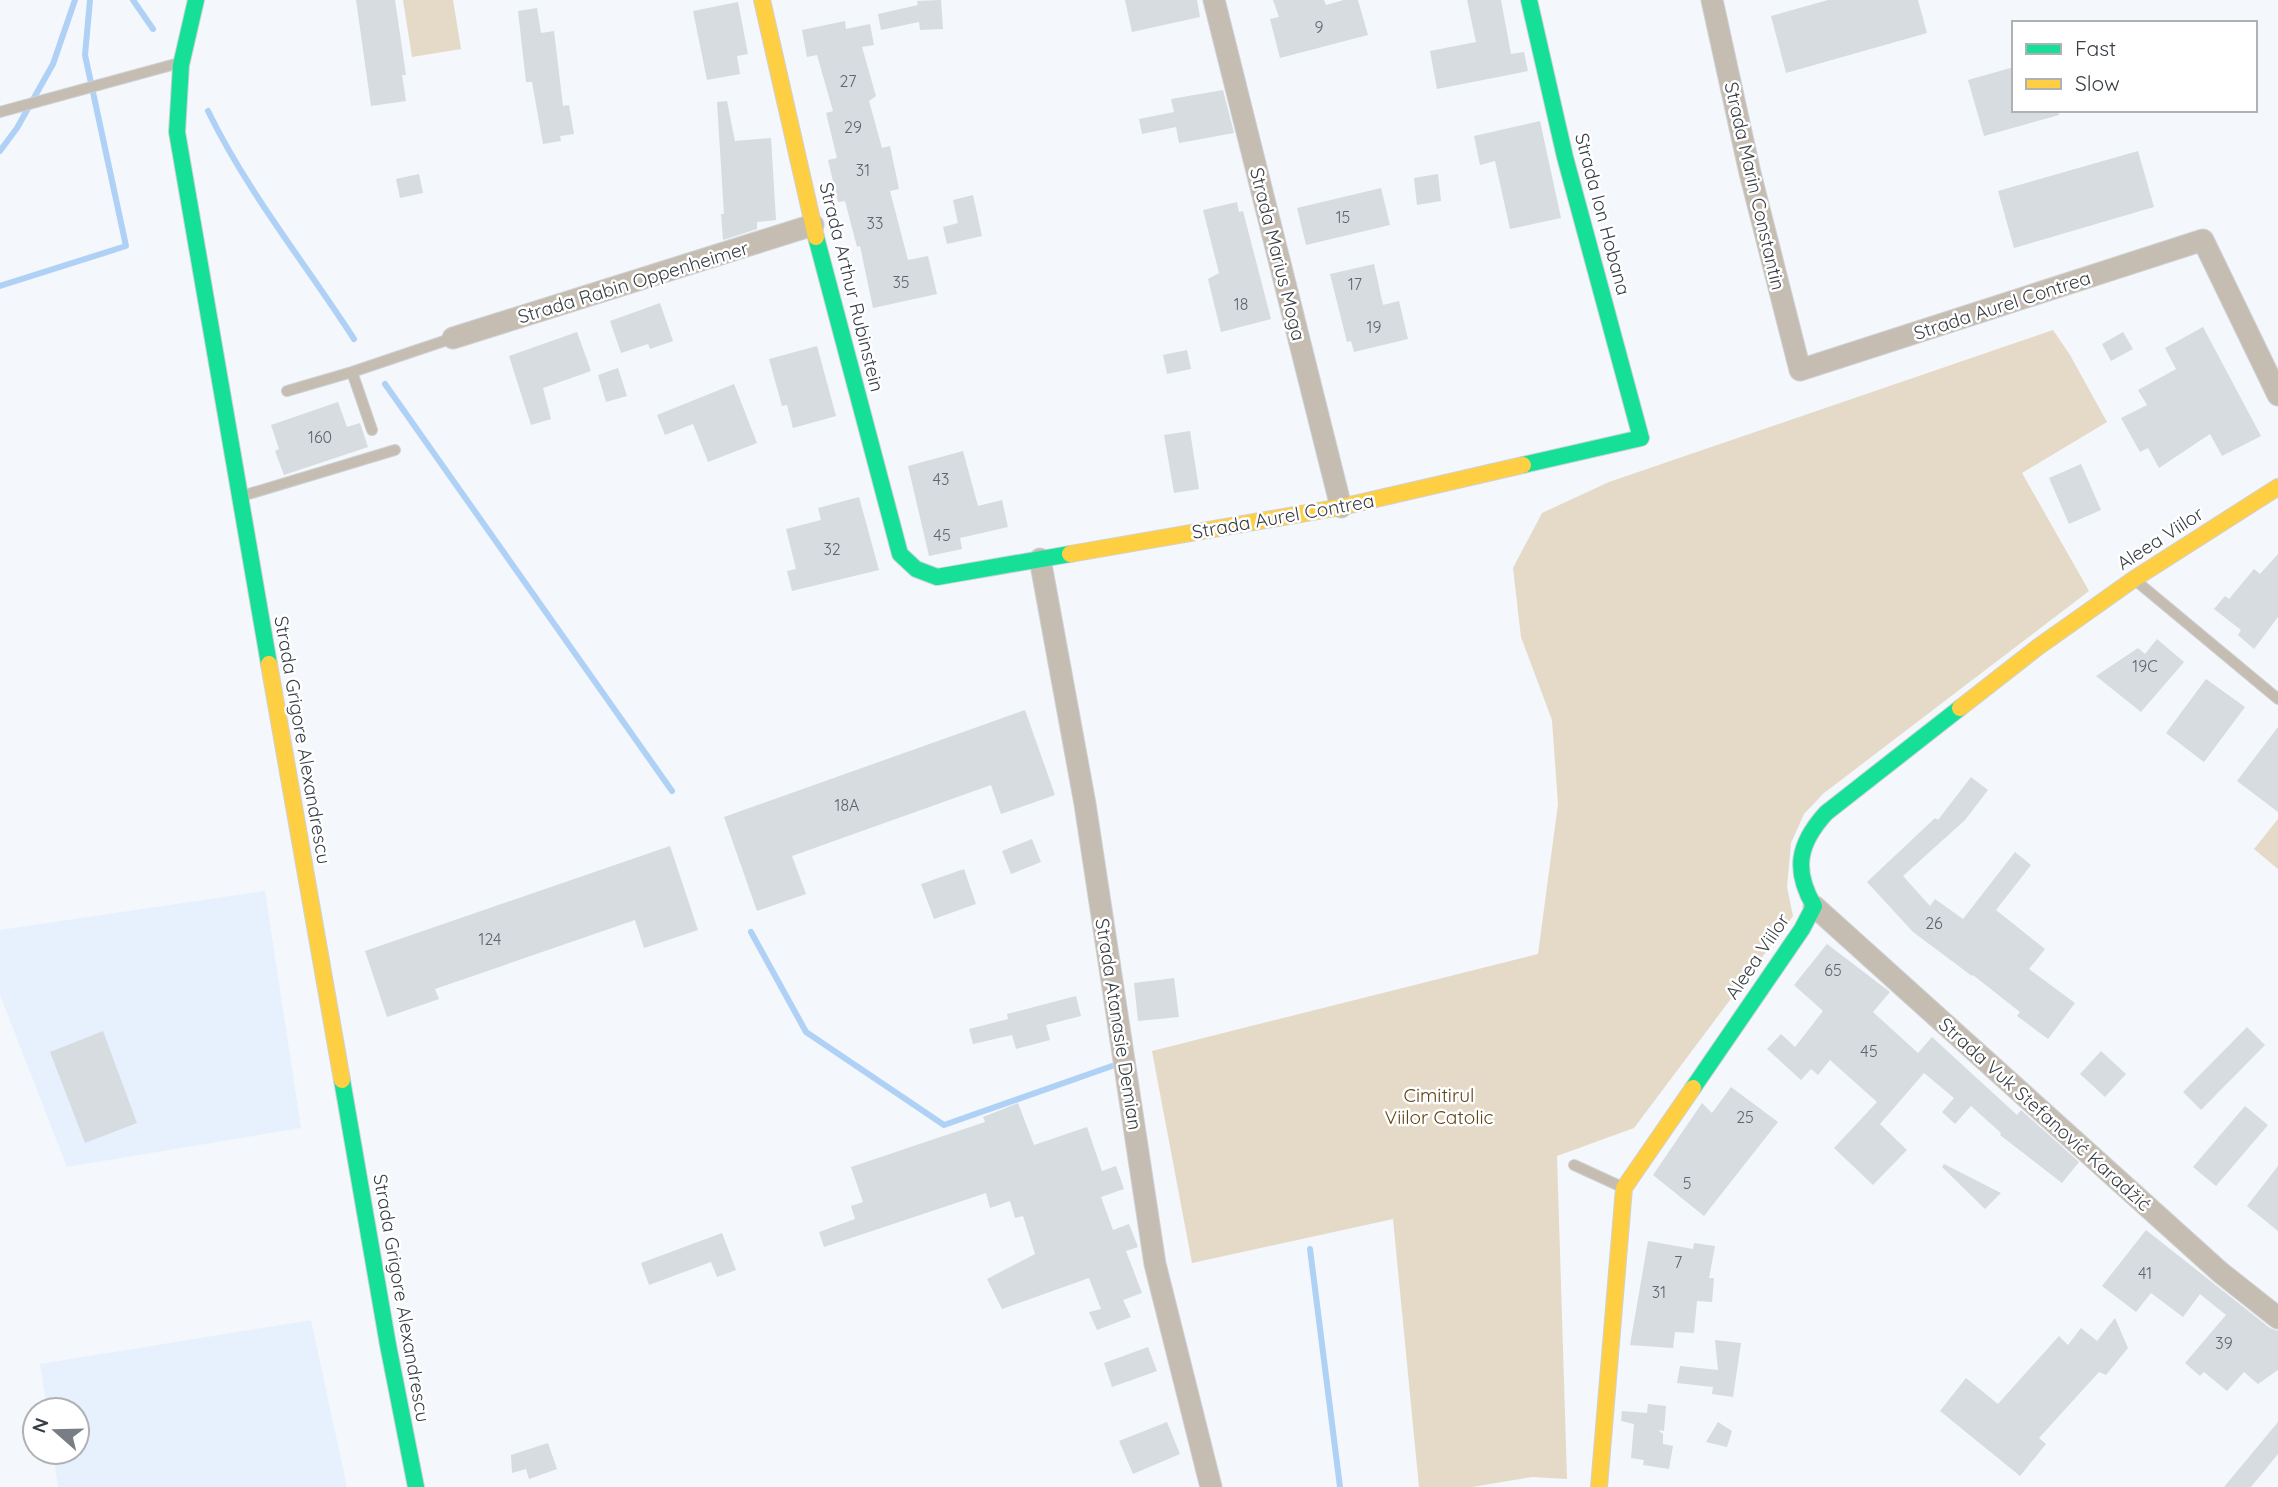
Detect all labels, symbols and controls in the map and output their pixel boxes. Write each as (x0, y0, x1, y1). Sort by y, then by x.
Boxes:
house number: 9 (1315, 17, 1324, 37)
legend (2012, 21, 2257, 112)
text: Fast (2075, 35, 2116, 61)
text: Slow (2075, 70, 2120, 96)
house number: 27 (840, 71, 856, 91)
street label: Strada Marin Constantin (1719, 80, 1791, 292)
house number: 29 (844, 117, 862, 137)
street label: Strada Ion Hobana (1570, 130, 1636, 298)
house number: 31 (856, 160, 870, 180)
street label: Strada Marius Moga (1245, 165, 1311, 343)
street label: Strada Arthur Rubinstein (814, 180, 890, 394)
house number: 15 (1336, 207, 1350, 227)
house number: 33 (867, 213, 883, 233)
street label: Strada Rabin Oppenheimer (515, 235, 752, 329)
street label: Strada Aurel Contrea (1911, 265, 2093, 345)
house number: 35 (892, 272, 910, 292)
house number: 17 (1348, 274, 1362, 294)
house number: 18 (1234, 294, 1248, 314)
house number: 19 (1367, 317, 1381, 337)
house number: 160 (308, 427, 332, 447)
house number: 43 (933, 469, 949, 489)
street label: Strada Aurel Contrea (1190, 488, 1376, 544)
street label: Aleea Viilor (2112, 501, 2208, 575)
house number: 45 (933, 525, 951, 545)
house number: 32 (823, 539, 841, 559)
street label: Strada Grigore Alexandrescu (269, 614, 337, 866)
house number: 19C (2132, 656, 2158, 676)
house number: 18A (835, 795, 859, 815)
street label: Aleea Viilor (1720, 908, 1795, 1004)
house number: 26 (1925, 913, 1943, 933)
street label: Strada Atanasie Demian (1090, 916, 1148, 1132)
house number: 124 (479, 929, 501, 949)
house number: 65 (1824, 960, 1842, 980)
street label: Strada Vuk Stefanović Karadžić (1934, 1012, 2156, 1216)
house number: 45 (1860, 1041, 1878, 1061)
park label: Cimitirul Viilor Catolic (1385, 1083, 1494, 1129)
house number: 25 (1736, 1107, 1754, 1127)
street label: Strada Grigore Alexandrescu (368, 1172, 436, 1424)
house number: 5 (1683, 1173, 1691, 1193)
house number: 7 (1674, 1252, 1682, 1272)
house number: 41 (2138, 1263, 2152, 1283)
house number: 31 (1652, 1282, 1666, 1302)
house number: 39 (2215, 1333, 2233, 1353)
north arrow (21, 1396, 91, 1466)
text: N (26, 1415, 54, 1436)

